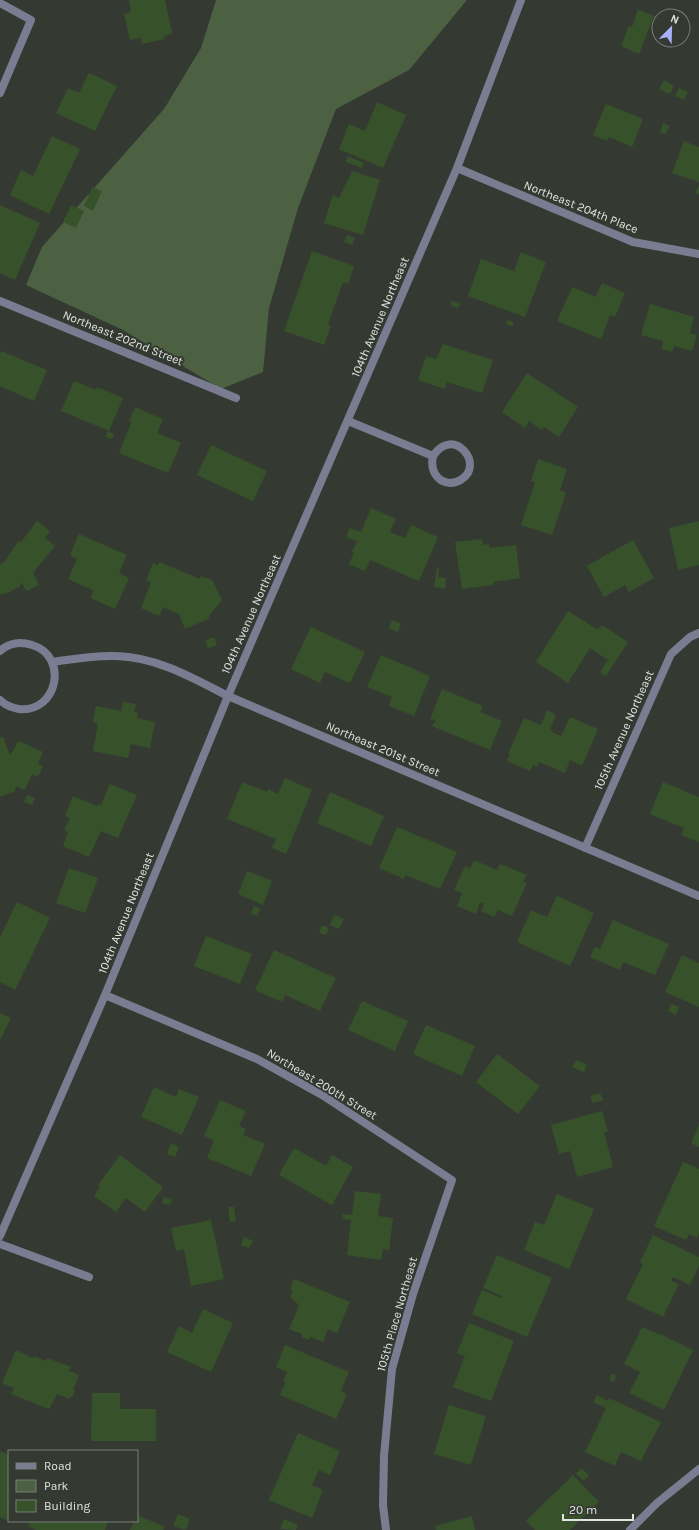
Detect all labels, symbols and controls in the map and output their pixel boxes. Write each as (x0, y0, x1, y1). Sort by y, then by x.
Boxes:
north arrow (651, 8, 691, 48)
text: N (669, 12, 681, 27)
street label: Northeast 204th Place (522, 178, 640, 236)
street label: 104th Avenue Northeast (348, 254, 412, 379)
street label: Northeast 202nd Street (61, 307, 186, 369)
street label: 104th Avenue Northeast (218, 552, 284, 676)
street label: 105th Avenue Northeast (591, 668, 657, 792)
street label: Northeast 201st Street (324, 719, 442, 779)
street label: 104th Avenue Northeast (95, 850, 157, 976)
street label: Northeast 200th Street (264, 1046, 380, 1123)
street label: 105th Place Northeast (374, 1255, 420, 1373)
legend (8, 1450, 138, 1522)
text: Road (44, 1459, 72, 1473)
text: Park (44, 1479, 69, 1493)
scale bar (563, 1496, 633, 1522)
text: Building (44, 1499, 91, 1513)
text: 20 m (569, 1503, 597, 1517)

